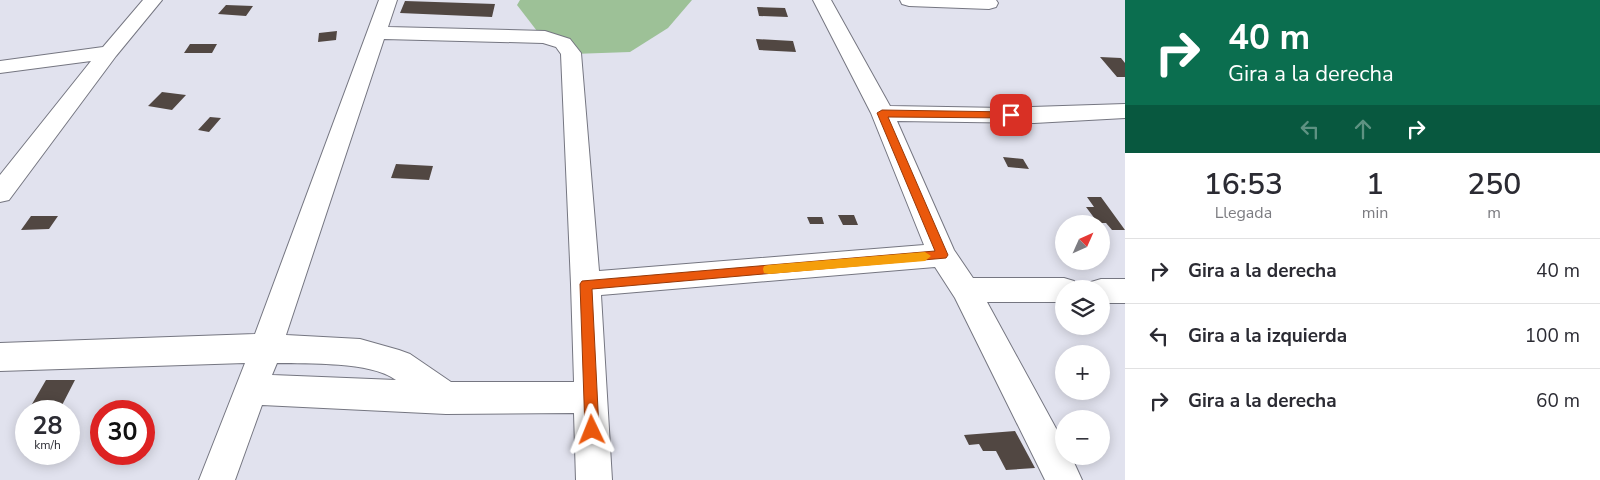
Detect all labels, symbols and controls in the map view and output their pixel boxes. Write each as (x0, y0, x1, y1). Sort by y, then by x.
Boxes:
text: 40 m (1228, 14, 1310, 61)
icon: right (1145, 20, 1210, 85)
text: Gira a la derecha (1228, 59, 1394, 89)
pin (990, 94, 1032, 136)
icon: arrive (997, 101, 1025, 129)
icon: left (1296, 115, 1324, 143)
icon: ahead (1349, 115, 1377, 143)
icon: right (1402, 115, 1430, 143)
text: 16:53 (1204, 164, 1283, 205)
text: 1 (1366, 164, 1384, 205)
text: 250 (1467, 164, 1521, 205)
text: Llegada (1215, 202, 1272, 224)
text: min (1362, 202, 1388, 224)
text: m (1487, 202, 1501, 224)
north arrow (1055, 215, 1110, 270)
map controls (1055, 215, 1110, 465)
icon: right (1145, 257, 1173, 285)
text: Gira a la derecha (1188, 258, 1337, 284)
text: 40 m (1536, 258, 1580, 284)
button: layers (1055, 280, 1110, 335)
icon: left (1145, 322, 1173, 350)
text: Gira a la izquierda (1188, 323, 1347, 349)
text: 100 m (1525, 323, 1580, 349)
button: + (1055, 345, 1110, 400)
icon: right (1145, 387, 1173, 415)
text: Gira a la derecha (1188, 388, 1337, 414)
text: 60 m (1536, 388, 1580, 414)
speed limit sign: 30 (90, 400, 155, 465)
position arrow (565, 403, 617, 455)
text: 28 (32, 409, 63, 443)
button: − (1055, 410, 1110, 465)
text: km/h (34, 437, 61, 453)

